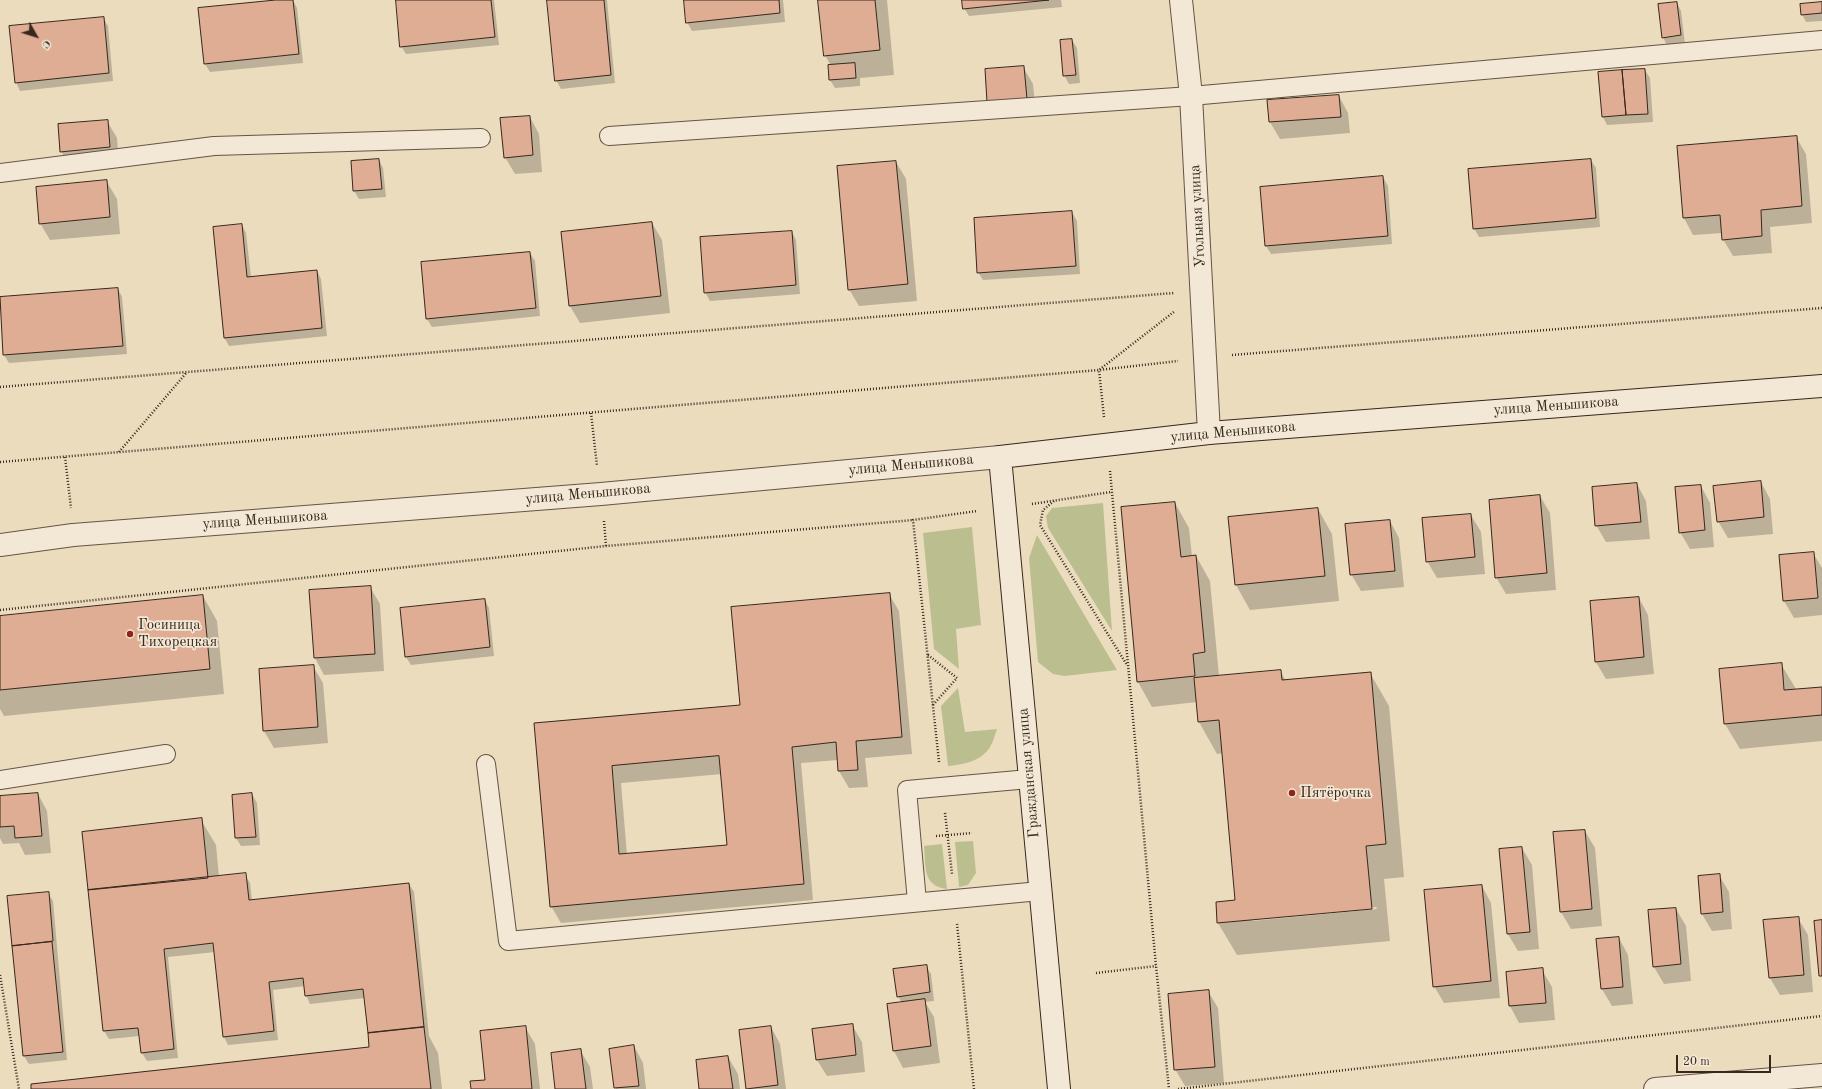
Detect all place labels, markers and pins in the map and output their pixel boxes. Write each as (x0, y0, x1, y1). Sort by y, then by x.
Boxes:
place label: Госиница Тихорецкая (138, 616, 217, 651)
marker: Госиница Тихорецкая (125, 629, 135, 639)
place label: Пятёрочка (1300, 784, 1371, 802)
marker: Пятёрочка (1287, 788, 1297, 798)

